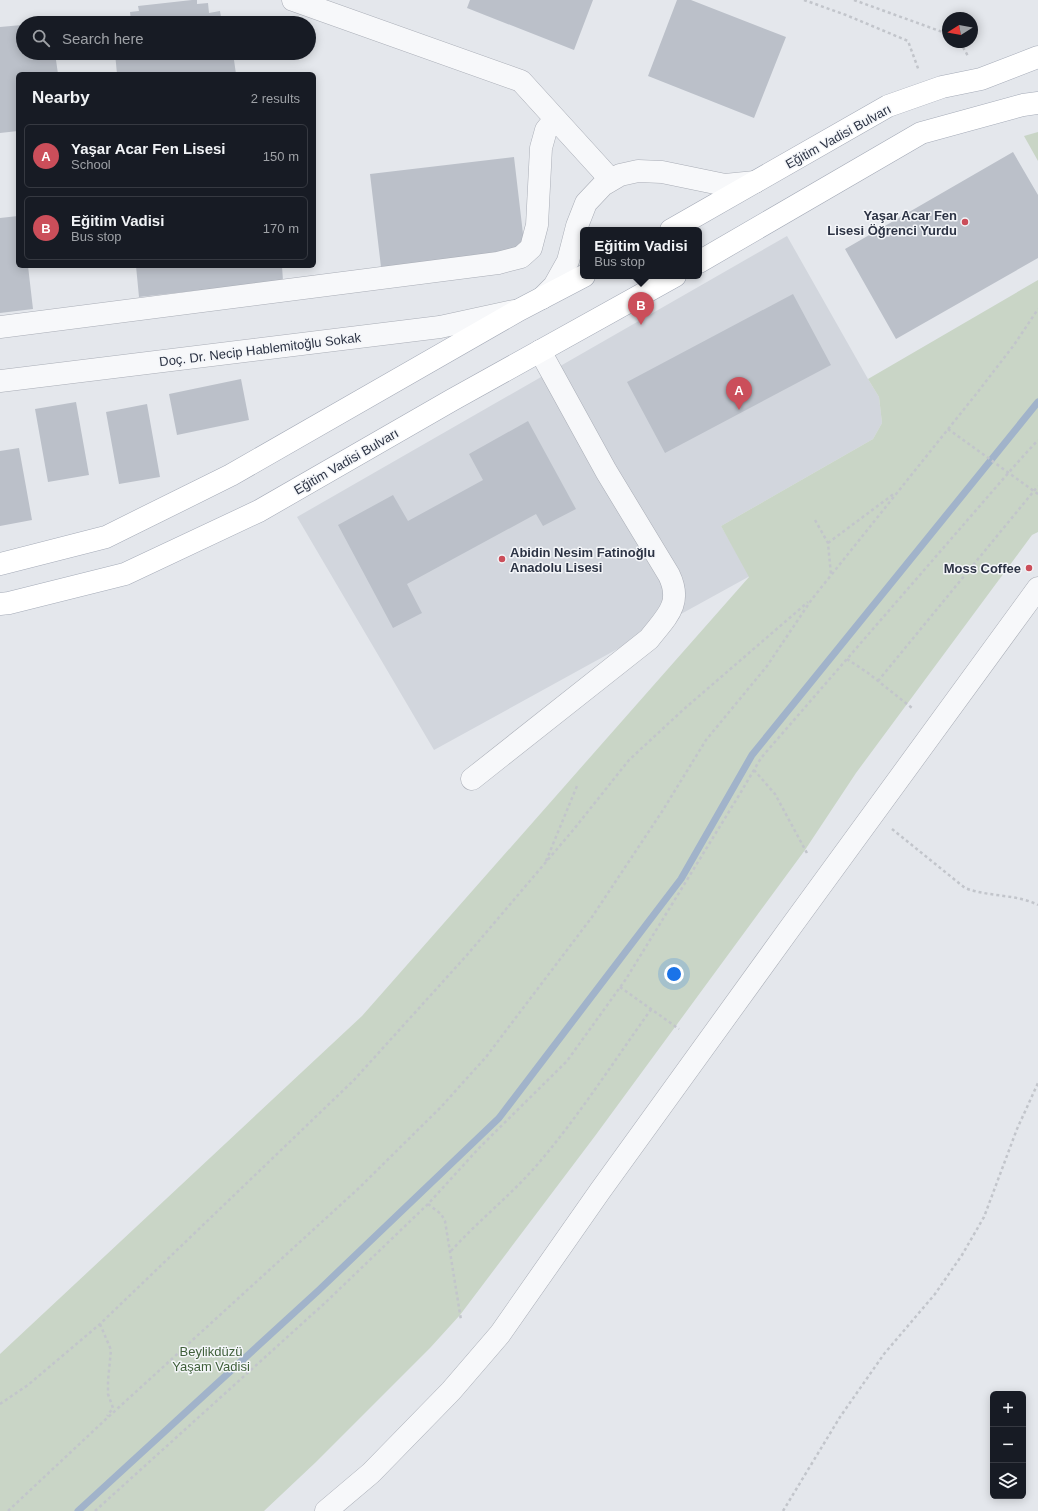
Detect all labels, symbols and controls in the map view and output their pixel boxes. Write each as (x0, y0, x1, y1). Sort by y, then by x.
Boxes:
north arrow (942, 12, 978, 48)
search box (16, 16, 316, 60)
icon: search (30, 27, 52, 49)
text: Search here (62, 30, 144, 47)
text: Nearby (32, 88, 90, 107)
text: 2 results (251, 91, 300, 106)
street label: Eğitim Vadisi Bulvarı (783, 101, 894, 172)
text: Yaşar Acar Fen Lisesi (71, 140, 226, 157)
text: A (41, 149, 51, 164)
text: 150 m (263, 149, 299, 164)
text: School (71, 157, 111, 172)
place label: Yaşar Acar Fen Lisesi Öğrenci Yurdu (827, 208, 957, 238)
text: Eğitim Vadisi (71, 212, 164, 229)
marker: Yaşar Acar Fen Lisesi Öğrenci Yurdu (960, 217, 970, 227)
text: B (41, 221, 51, 236)
text: 170 m (263, 221, 299, 236)
popup (580, 227, 702, 279)
text: Bus stop (71, 229, 122, 244)
text: Eğitim Vadisi (594, 237, 688, 254)
text: Bus stop (594, 254, 645, 269)
pin: B (628, 292, 654, 325)
street label: Doç. Dr. Necip Hablemitoğlu Sokak (158, 330, 362, 369)
pin: A (726, 377, 752, 410)
street label: Eğitim Vadisi Bulvarı (291, 425, 401, 497)
place label: Abidin Nesim Fatinoğlu Anadolu Lisesi (510, 545, 655, 575)
marker: Abidin Nesim Fatinoğlu Anadolu Lisesi (497, 554, 507, 564)
place label: Moss Coffee (944, 561, 1021, 576)
marker: Moss Coffee (1024, 563, 1034, 573)
your location (664, 964, 684, 984)
park label: Beylikdüzü Yaşam Vadisi (172, 1344, 250, 1374)
map controls (990, 1391, 1026, 1499)
button: + (990, 1391, 1026, 1427)
button: − (990, 1427, 1026, 1463)
button: layers (990, 1463, 1026, 1499)

